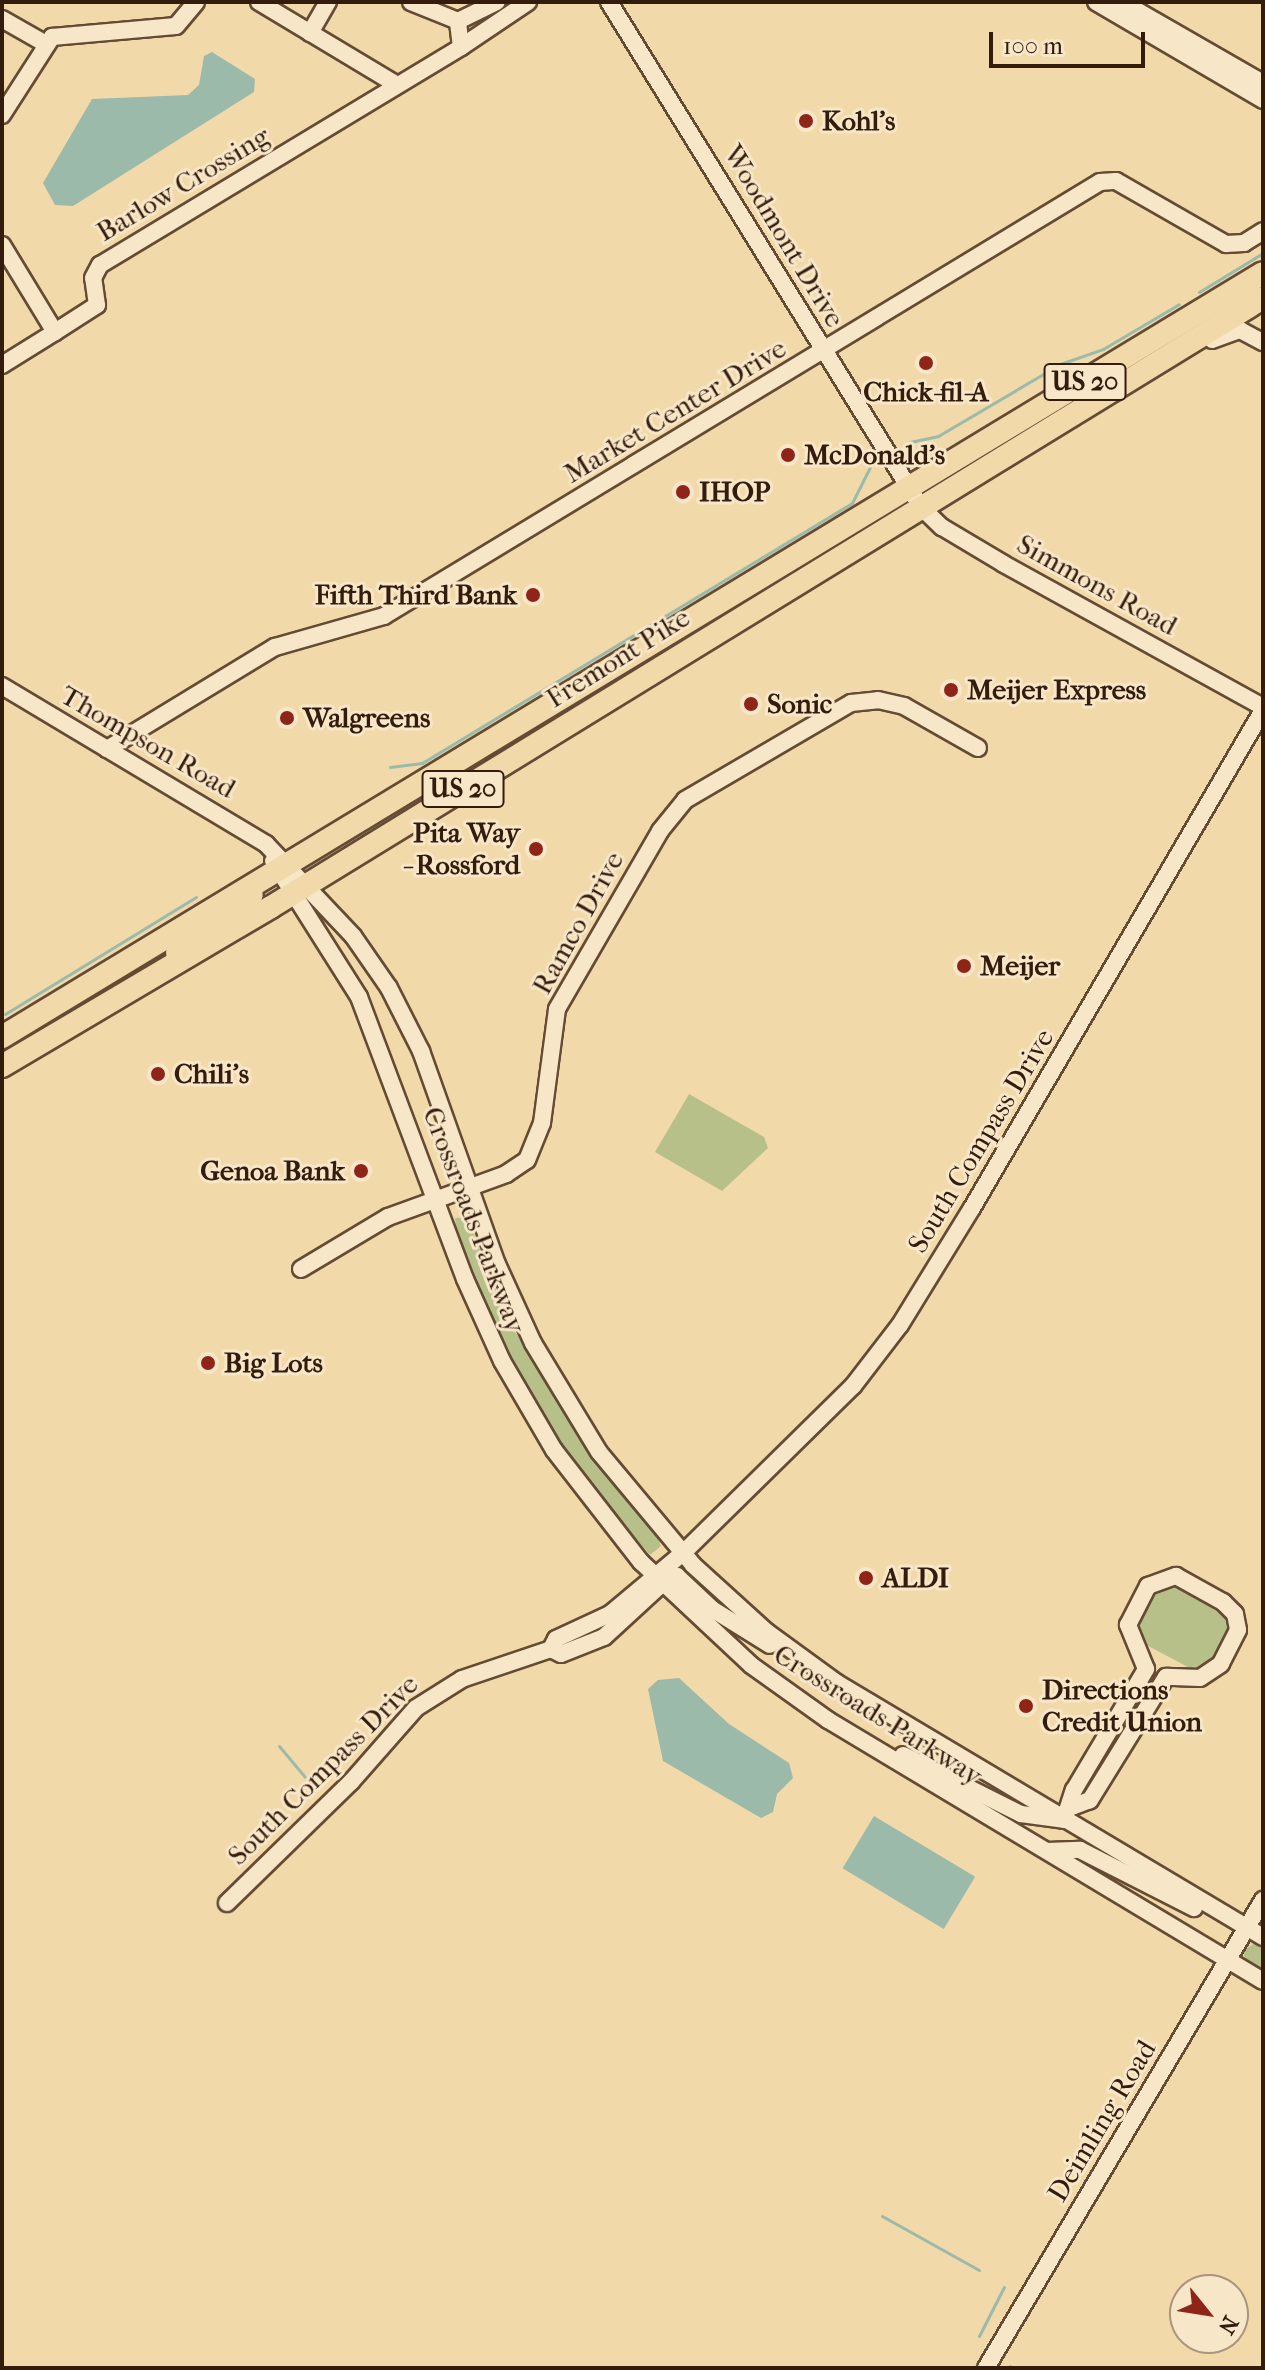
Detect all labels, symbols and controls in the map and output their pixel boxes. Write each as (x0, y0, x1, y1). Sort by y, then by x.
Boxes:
scale bar (993, 16, 1149, 66)
text: 100 m (1003, 32, 1063, 60)
place label: Kohl's (822, 104, 895, 138)
marker: Kohl's (797, 112, 815, 130)
street label: Barlow Crossing (90, 119, 276, 249)
street label: Woodmont Drive (716, 139, 852, 333)
street label: Market Center Drive (558, 331, 792, 491)
marker: Chick-fil-A (917, 354, 935, 372)
road number: US 20 (1043, 360, 1127, 404)
place label: Chick-fil-A (863, 375, 989, 409)
place label: McDonald's (804, 438, 945, 472)
marker: McDonald's (779, 446, 797, 464)
place label: IHOP (699, 475, 770, 509)
marker: IHOP (674, 483, 692, 501)
street label: Simmons Road (1011, 527, 1183, 643)
place label: Fifth Third Bank (315, 578, 517, 612)
marker: Fifth Third Bank (524, 586, 542, 604)
street label: Fremont Pike (540, 601, 696, 715)
place label: Meijer Express (967, 673, 1146, 707)
street label: Thompson Road (55, 678, 241, 806)
marker: Meijer Express (942, 681, 960, 699)
place label: Sonic (767, 687, 832, 721)
marker: Sonic (742, 695, 760, 713)
place label: Walgreens (303, 701, 430, 735)
marker: Walgreens (278, 709, 296, 727)
road number: US 20 (421, 767, 505, 811)
place label: Pita Way - Rossford (402, 816, 520, 882)
marker: Pita Way - Rossford (527, 840, 545, 858)
street label: Ramco Drive (525, 846, 631, 1000)
place label: Meijer (980, 949, 1060, 983)
marker: Meijer (955, 957, 973, 975)
street label: South Compass Drive (901, 1023, 1061, 1259)
place label: Chili's (174, 1057, 249, 1091)
marker: Chili's (149, 1065, 167, 1083)
street label: Crossroads Parkway (415, 1102, 533, 1338)
place label: Genoa Bank (200, 1154, 345, 1188)
marker: Genoa Bank (352, 1162, 370, 1180)
place label: Big Lots (224, 1346, 323, 1380)
marker: Big Lots (199, 1354, 217, 1372)
place label: ALDI (882, 1561, 949, 1595)
marker: ALDI (857, 1569, 875, 1587)
street label: Crossroads Parkway (768, 1637, 988, 1793)
street label: South Compass Drive (221, 1668, 425, 1872)
place label: Directions Credit Union (1042, 1673, 1202, 1739)
marker: Directions Credit Union (1017, 1697, 1035, 1715)
street label: Deimling Road (1041, 2034, 1163, 2208)
north arrow (1169, 2274, 1249, 2354)
text: N (1213, 2311, 1243, 2339)

